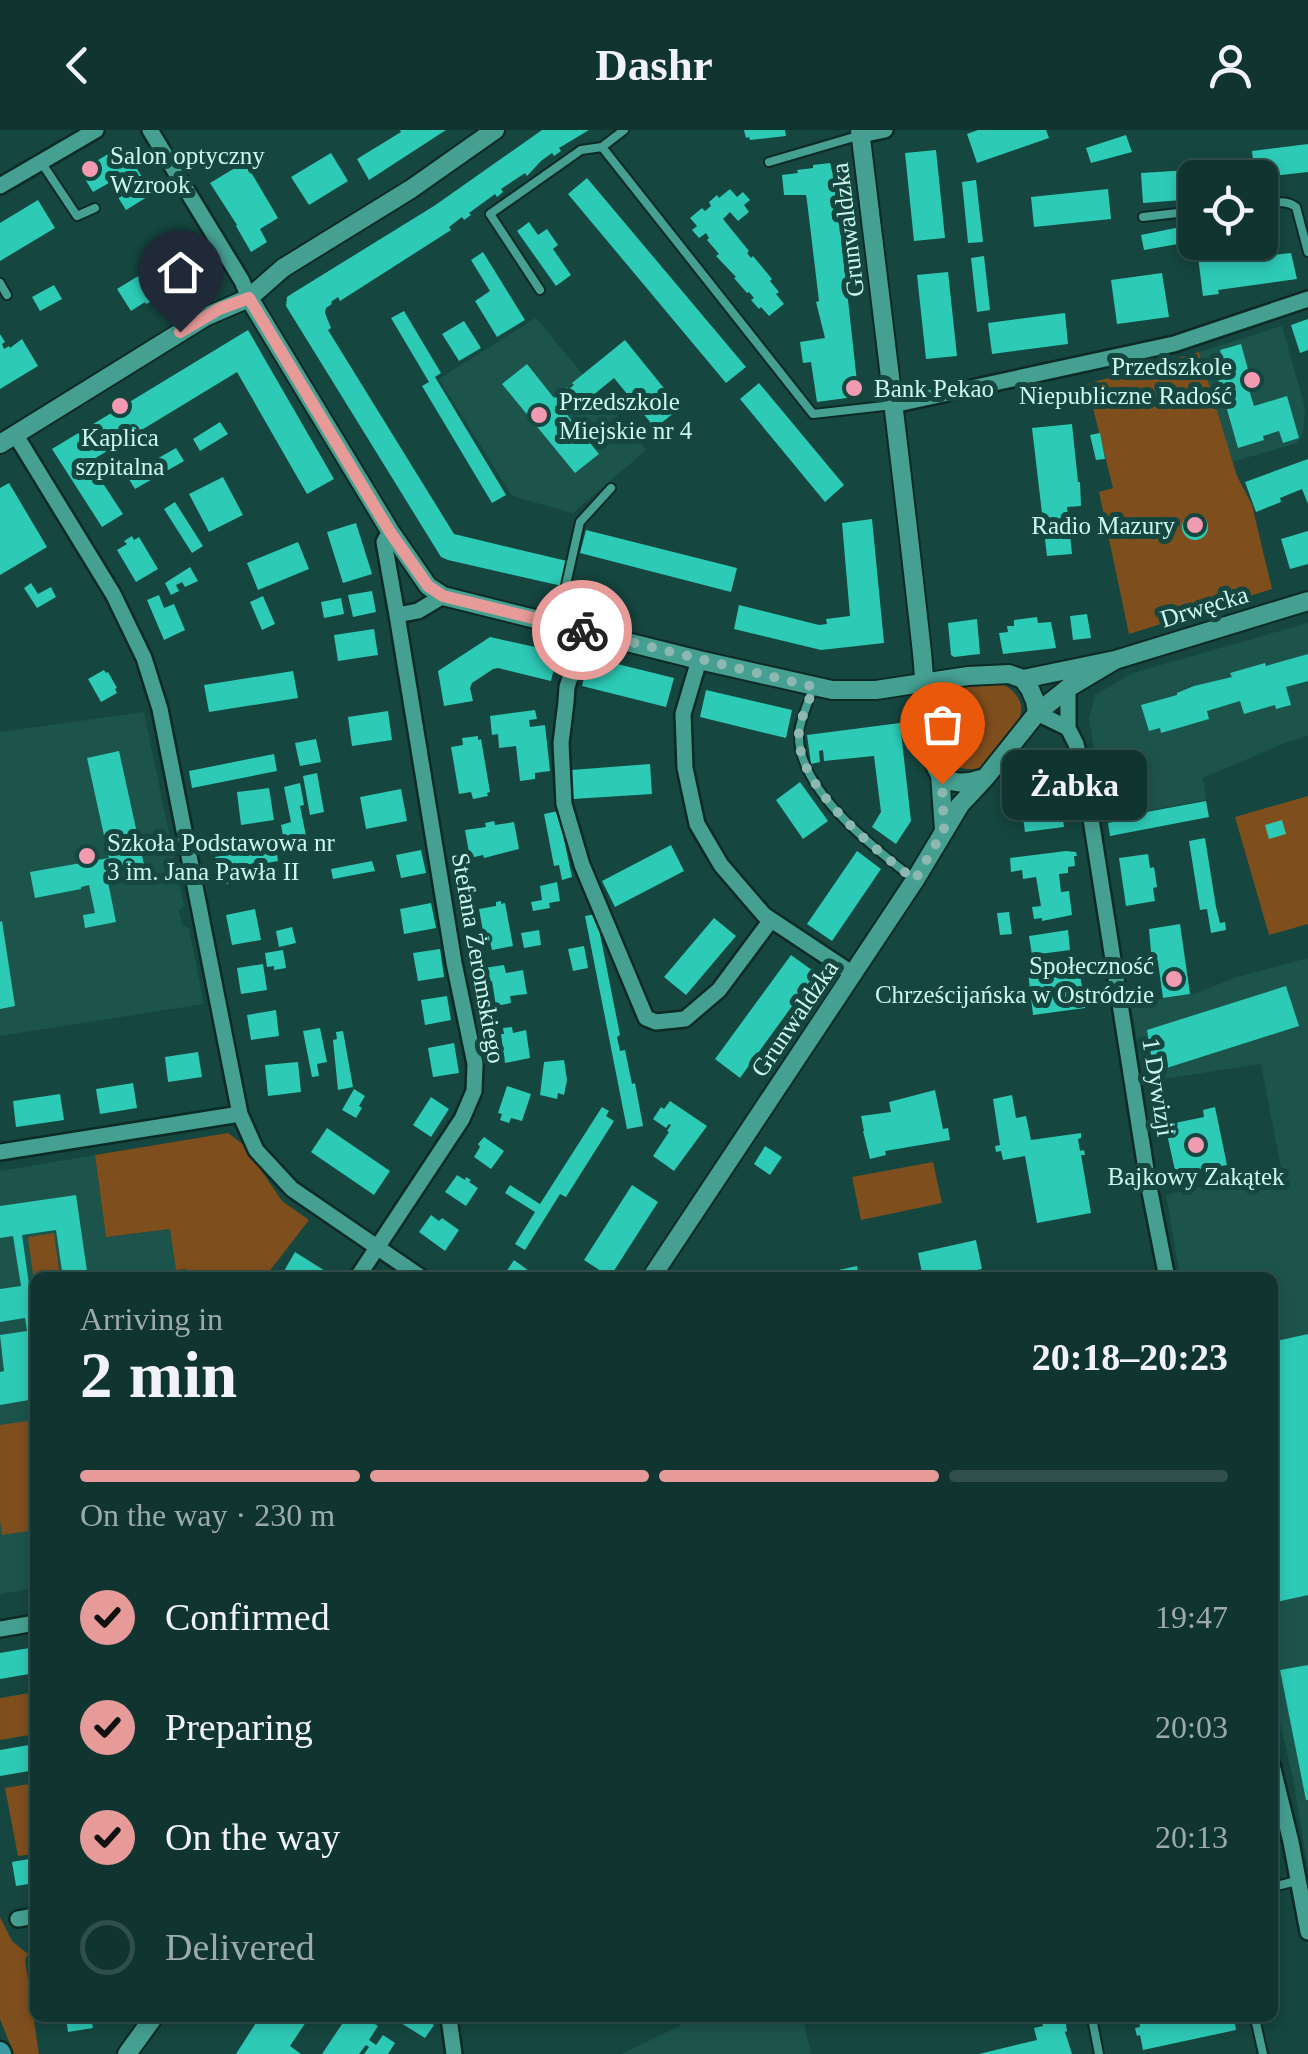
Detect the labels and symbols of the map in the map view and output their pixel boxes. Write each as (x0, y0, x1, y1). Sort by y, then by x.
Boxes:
place label: Salon optyczny Wzrook (110, 142, 265, 198)
marker: Salon optyczny Wzrook (79, 158, 101, 180)
street label: Grunwaldzka (826, 161, 869, 298)
pin (138, 230, 223, 333)
place label: Przedszkole Niepubliczne Radość (1019, 353, 1232, 409)
marker: Przedszkole Niepubliczne Radość (1241, 369, 1263, 391)
place label: Bank Pekao (874, 375, 994, 402)
marker: Bank Pekao (843, 377, 865, 399)
place label: Przedszkole Miejskie nr 4 (559, 388, 693, 444)
marker: Kaplica szpitalna (109, 395, 131, 417)
marker: Przedszkole Miejskie nr 4 (528, 404, 550, 426)
place label: Kaplica szpitalna (76, 424, 164, 480)
place label: Radio Mazury (1031, 512, 1175, 539)
marker: Radio Mazury (1184, 514, 1206, 536)
courier (532, 580, 632, 680)
street label: Drwęcka (1157, 580, 1251, 633)
pin (900, 682, 985, 785)
callout: Żabka (1002, 749, 1147, 819)
place label: Szkoła Podstawowa nr 3 im. Jana Pawła II (107, 829, 335, 885)
marker: Szkoła Podstawowa nr 3 im. Jana Pawła II (76, 845, 98, 867)
street label: Stefana Żeromskiego (447, 851, 510, 1065)
place label: Społeczność Chrześcijańska w Ostródzie (875, 952, 1154, 1008)
street label: Grunwaldzka (746, 955, 843, 1082)
marker: Społeczność Chrześcijańska w Ostródzie (1163, 968, 1185, 990)
street label: 1 Dywizji (1137, 1036, 1180, 1138)
marker: Bajkowy Zakątek (1185, 1134, 1207, 1156)
place label: Bajkowy Zakątek (1107, 1163, 1285, 1190)

